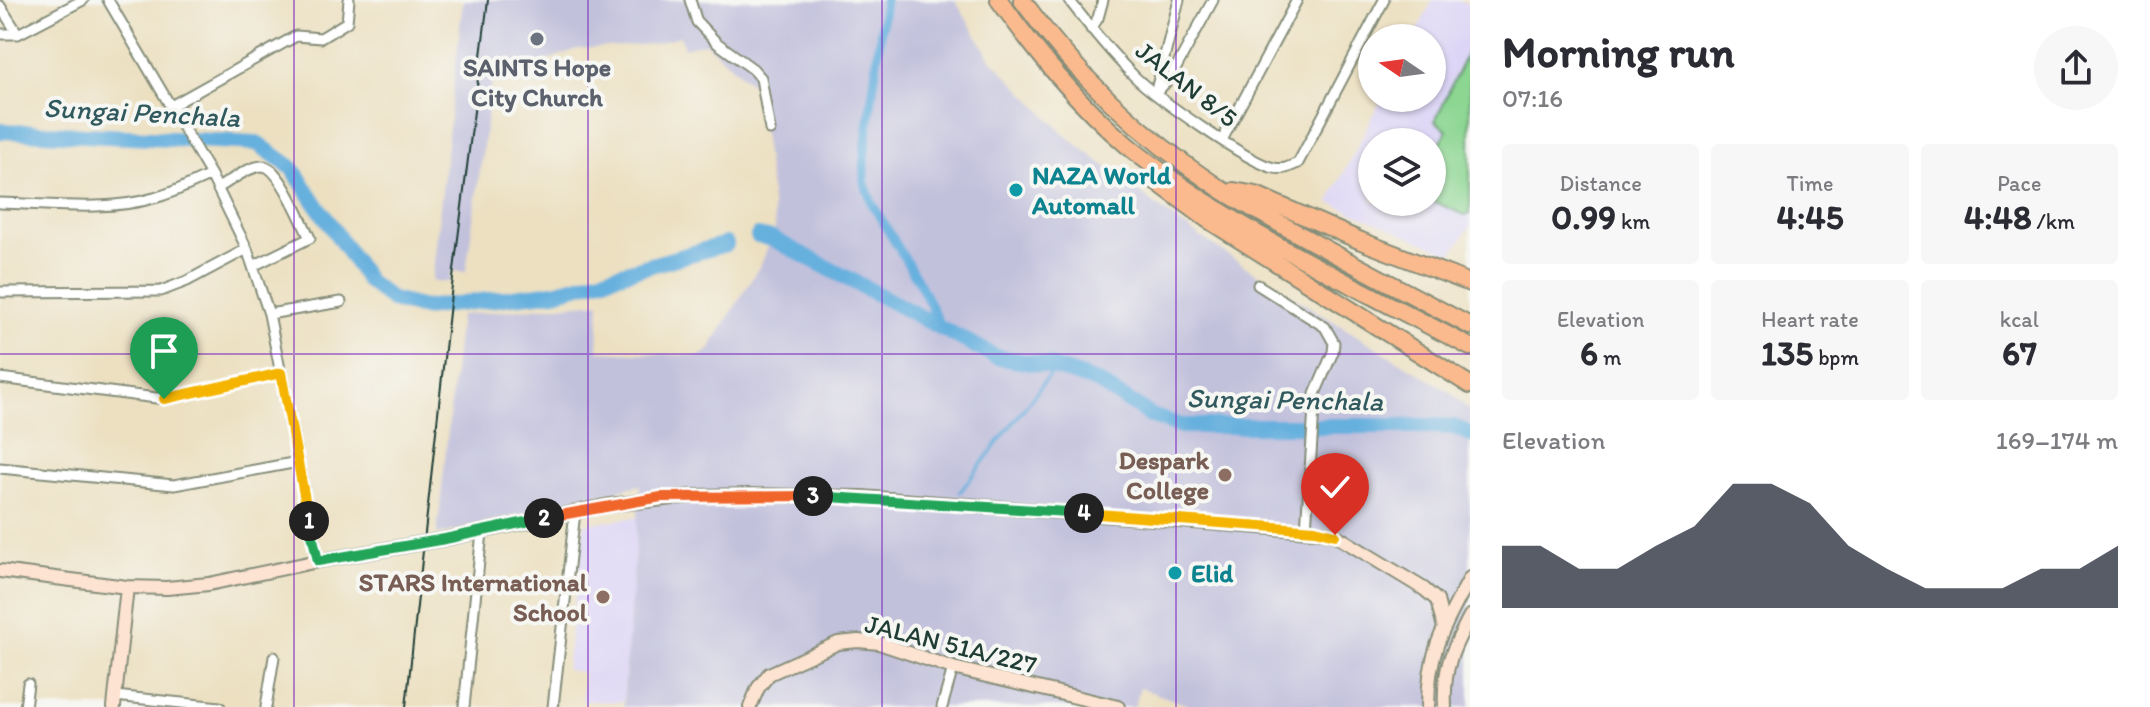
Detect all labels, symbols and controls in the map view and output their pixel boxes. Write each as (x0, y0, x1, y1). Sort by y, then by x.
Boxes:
north arrow (1358, 24, 1446, 112)
map controls (1358, 24, 1446, 216)
text: Morning run (1502, 25, 1735, 78)
button: share (2034, 26, 2118, 110)
marker: SAINTS Hope City Church (528, 30, 546, 48)
street label: JALAN 8/5 (1129, 34, 1245, 134)
place label: SAINTS Hope City Church (463, 51, 611, 113)
text: 07:16 (1502, 82, 1563, 114)
water label: Sungai Penchala (43, 90, 241, 134)
button: layers (1358, 128, 1446, 216)
place label: NAZA World Automall (1031, 159, 1172, 221)
text: Distance (1559, 170, 1642, 197)
text: Time (1787, 170, 1833, 197)
text: Pace (1997, 170, 2041, 197)
marker: NAZA World Automall (1007, 181, 1025, 199)
text: 0.99 (1551, 197, 1616, 238)
text: 4:45 (1776, 197, 1844, 238)
text: 4:48 (1964, 197, 2032, 238)
text: km (1616, 208, 1650, 235)
text: /km (2032, 208, 2075, 235)
text: Elevation (1557, 306, 1644, 333)
text: Heart rate (1761, 306, 1859, 333)
text: kcal (2000, 306, 2039, 333)
pin (130, 317, 198, 399)
icon: arrive (142, 329, 186, 373)
text: 6 (1580, 333, 1598, 374)
text: 135 (1761, 333, 1813, 374)
text: 67 (2002, 333, 2037, 374)
text: m (1598, 344, 1621, 371)
text: bpm (1813, 344, 1859, 371)
water label: Sungai Penchala (1186, 380, 1384, 418)
text: Elevation (1502, 424, 1605, 456)
text: 169–174 m (1996, 424, 2118, 456)
place label: Despark College (1118, 444, 1210, 506)
pin (1301, 453, 1369, 535)
icon: check (1313, 465, 1357, 509)
marker: Despark College (1216, 466, 1234, 484)
pin: 3 (793, 476, 833, 516)
text: 3 (807, 482, 819, 509)
pin: 4 (1064, 493, 1104, 533)
pin: 2 (524, 498, 564, 538)
text: 4 (1077, 499, 1091, 526)
pin: 1 (289, 501, 329, 541)
text: 2 (538, 504, 550, 531)
text: 1 (304, 507, 314, 534)
place label: Elid (1191, 557, 1234, 589)
marker: Elid (1166, 564, 1184, 582)
place label: STARS International School (359, 566, 588, 628)
marker: STARS International School (594, 588, 612, 606)
street label: JALAN 51A/227 (862, 607, 1040, 681)

